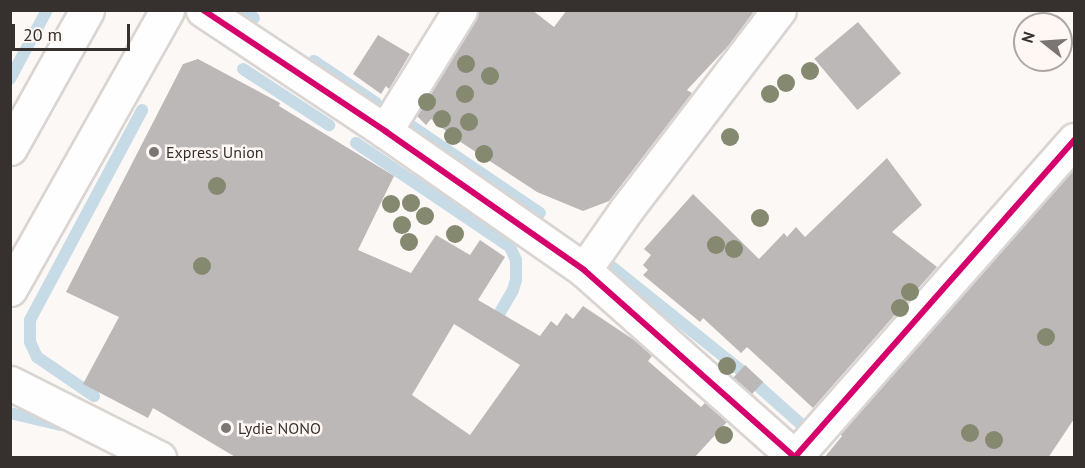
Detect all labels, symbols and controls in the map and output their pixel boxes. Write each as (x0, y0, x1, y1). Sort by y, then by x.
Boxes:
scale bar (15, 12, 134, 50)
north arrow (1013, 12, 1073, 72)
text: 20 m (23, 23, 62, 46)
text: N (1017, 29, 1039, 45)
place label: Express Union (166, 142, 264, 162)
marker: Express Union (147, 145, 161, 159)
place label: Lydie NONO (238, 418, 321, 438)
marker: Lydie NONO (219, 421, 233, 435)

